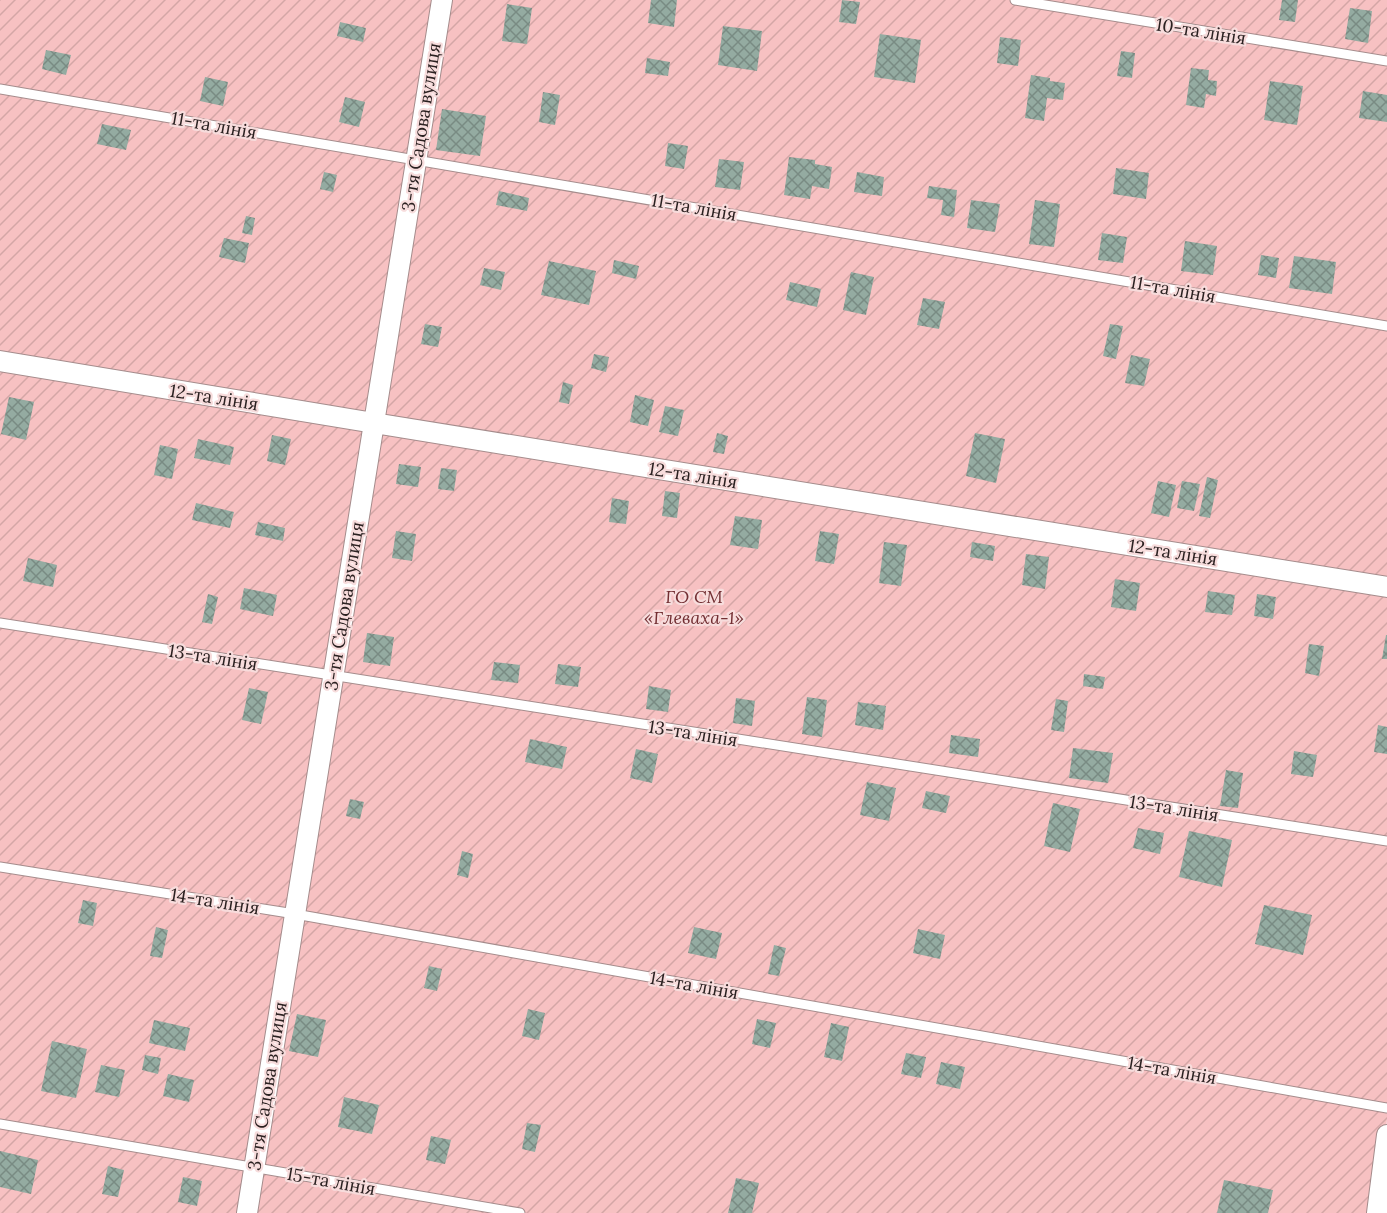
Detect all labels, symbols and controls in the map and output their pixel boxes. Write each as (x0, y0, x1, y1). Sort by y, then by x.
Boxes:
street label: 10-та лінія (1154, 13, 1248, 49)
street label: 3-тя Садова вулиця (396, 41, 446, 213)
street label: 11-та лінія (169, 106, 259, 144)
street label: 11-та лінія (649, 188, 739, 226)
street label: 11-та лінія (1128, 270, 1218, 308)
street label: 12-та лінія (168, 379, 260, 415)
street label: 12-та лінія (647, 457, 739, 493)
street label: 3-тя Садова вулиця (319, 520, 369, 692)
street label: 12-та лінія (1127, 534, 1219, 570)
park label: ГО СМ «Глеваха-1» (644, 585, 744, 629)
street label: 13-та лінія (167, 639, 259, 675)
street label: 13-та лінія (647, 715, 739, 751)
street label: 13-та лінія (1128, 790, 1220, 826)
street label: 14-та лінія (169, 883, 261, 919)
street label: 14-та лінія (648, 966, 740, 1004)
street label: 3-тя Садова вулиця (242, 1000, 292, 1172)
street label: 14-та лінія (1126, 1051, 1218, 1089)
street label: 15-та лінія (285, 1162, 377, 1200)

